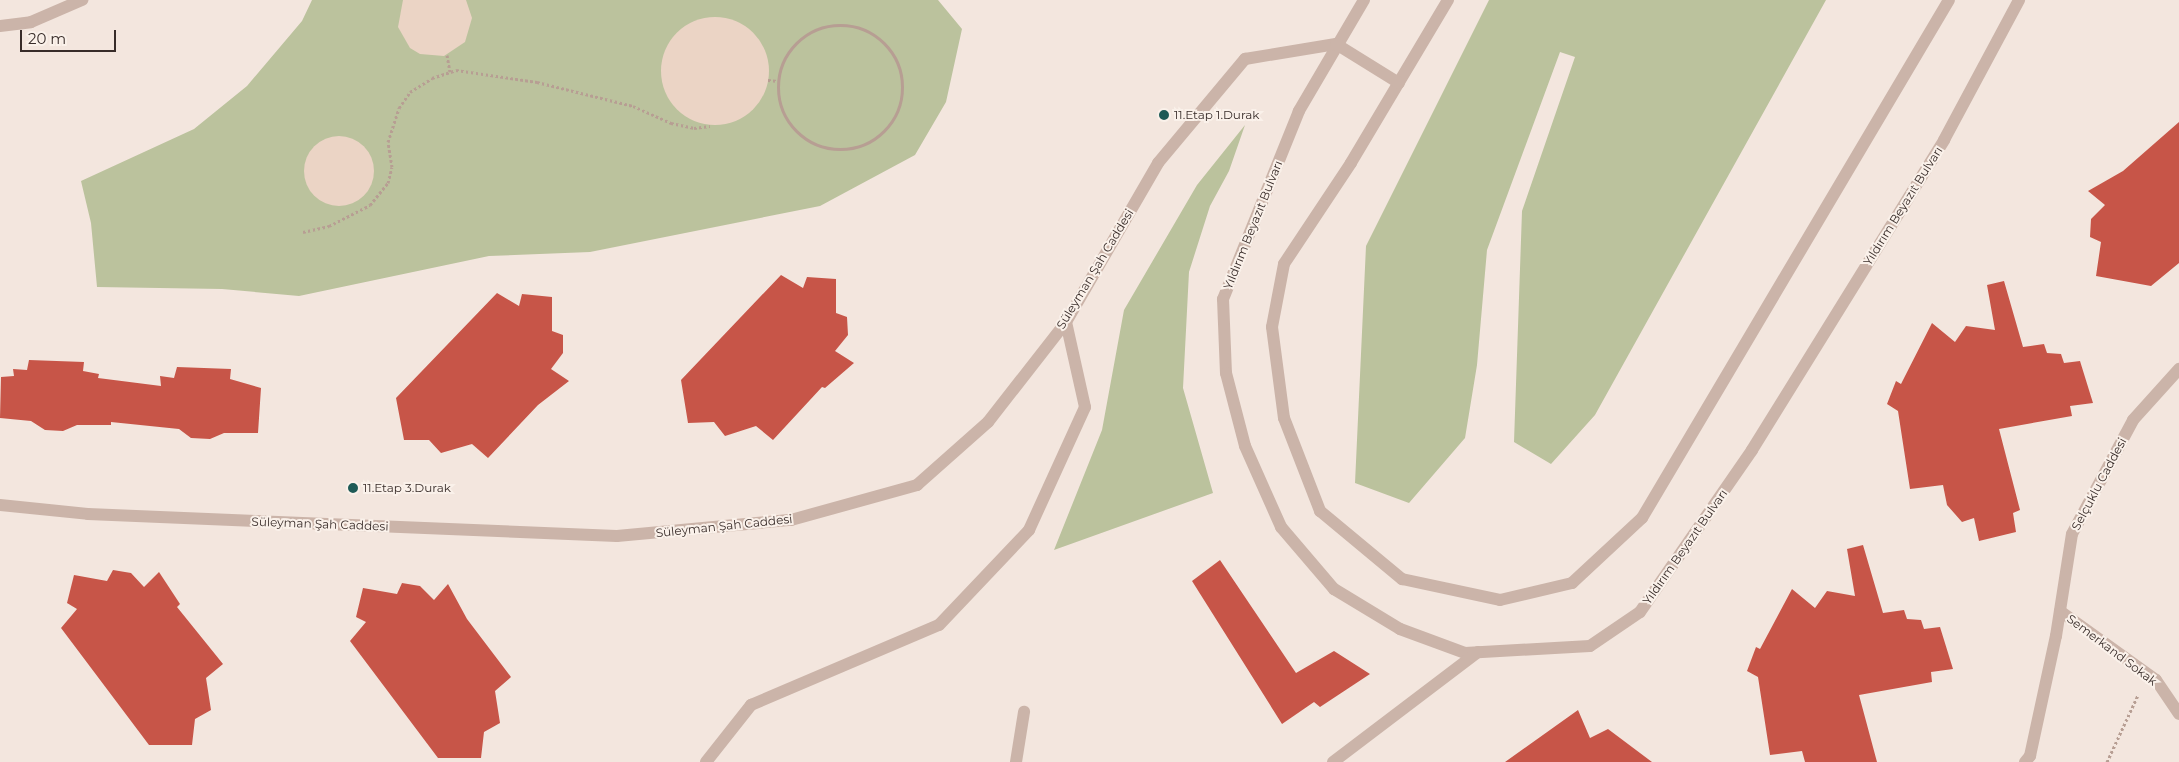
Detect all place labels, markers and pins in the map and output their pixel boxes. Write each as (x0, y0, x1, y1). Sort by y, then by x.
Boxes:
place label: 11.Etap 1.Durak (1174, 108, 1259, 122)
marker: 11.Etap 1.Durak (1158, 109, 1170, 121)
place label: 11.Etap 3.Durak (363, 481, 451, 495)
marker: 11.Etap 3.Durak (347, 482, 359, 494)

